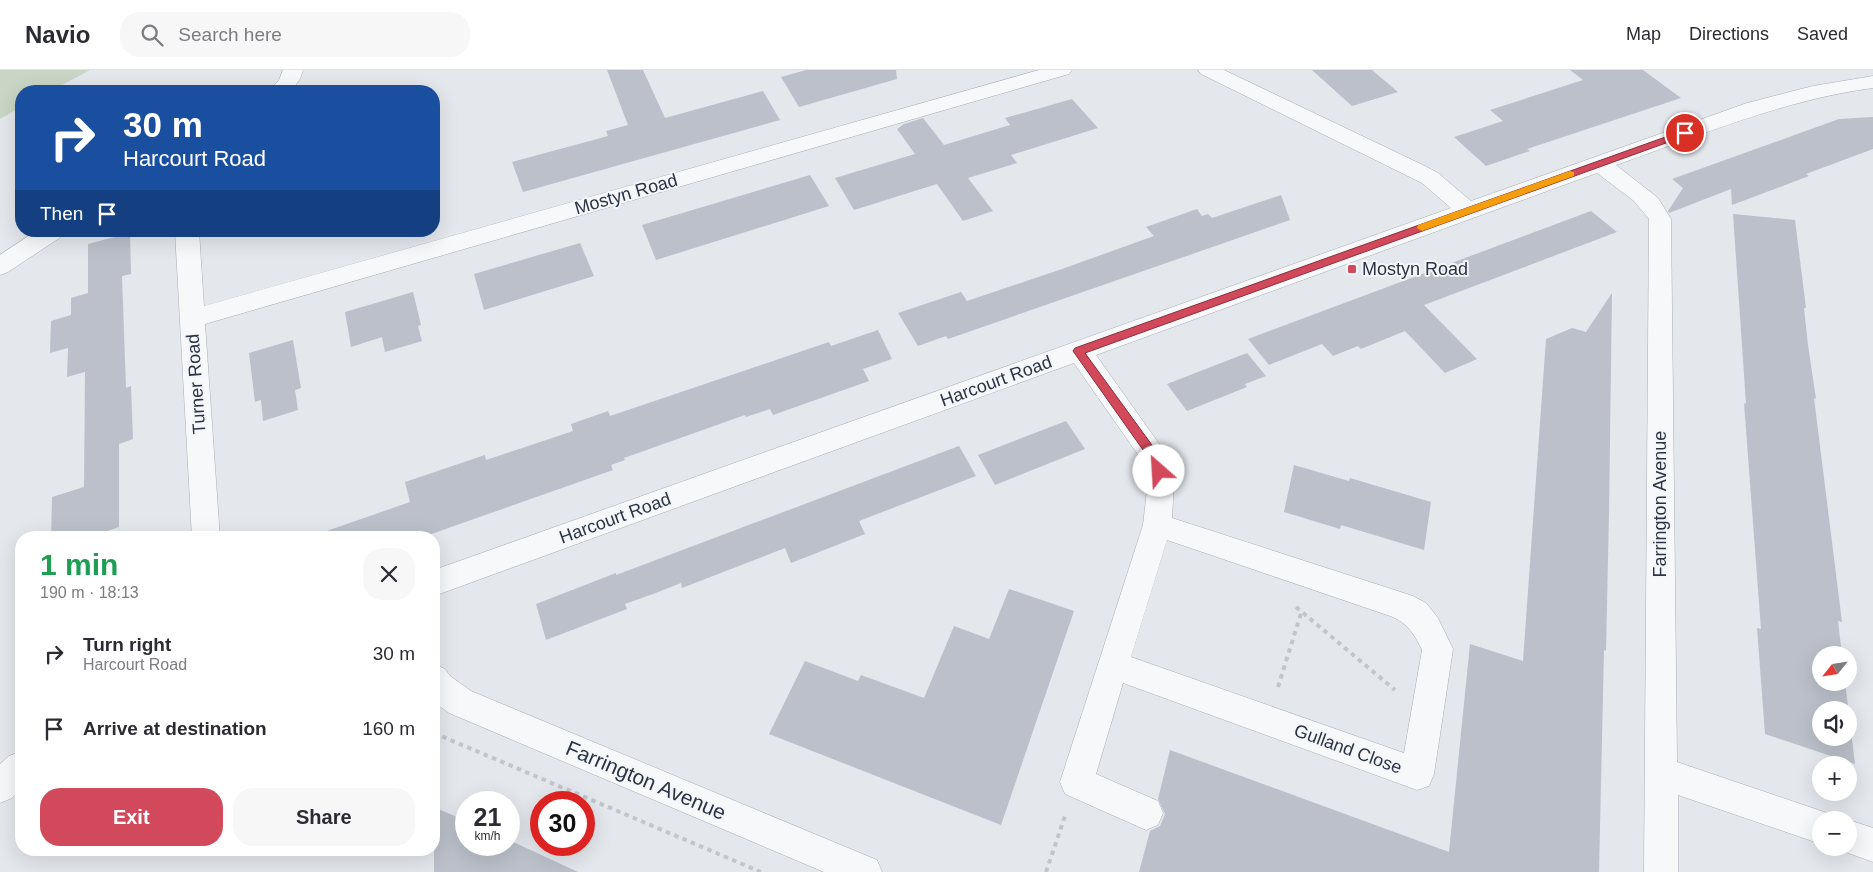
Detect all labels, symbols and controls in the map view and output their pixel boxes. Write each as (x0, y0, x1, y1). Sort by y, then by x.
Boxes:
search box (120, 12, 470, 57)
text: Navio (25, 21, 90, 48)
icon: search (138, 21, 166, 49)
text: Search here (178, 24, 282, 45)
text: Map (1626, 24, 1661, 44)
text: Directions (1689, 24, 1769, 44)
text: Saved (1797, 24, 1848, 44)
icon: right (40, 105, 105, 170)
text: 30 m (123, 105, 203, 144)
pin (1664, 112, 1706, 154)
icon: arrive (1671, 119, 1699, 147)
text: Harcourt Road (123, 146, 266, 171)
street label: Mostyn Road (572, 170, 680, 218)
icon: arrive (93, 200, 121, 228)
text: Then (40, 203, 83, 224)
place label: Mostyn Road (1362, 259, 1468, 279)
marker: Mostyn Road (1346, 263, 1358, 275)
street label: Turner Road (183, 333, 209, 435)
street label: Harcourt Road (938, 352, 1054, 410)
street label: Farrington Avenue (1650, 431, 1670, 577)
position arrow (1132, 444, 1184, 496)
street label: Harcourt Road (557, 489, 673, 547)
text: 1 min (40, 548, 118, 581)
button: close (363, 548, 415, 600)
text: 190 m · 18:13 (40, 584, 139, 601)
text: Turn right (83, 634, 171, 655)
icon: right (40, 640, 68, 668)
text: 30 m (373, 643, 415, 664)
north arrow (1812, 646, 1858, 691)
map controls (1812, 646, 1857, 856)
text: Harcourt Road (83, 656, 187, 673)
button: sound (1812, 701, 1857, 746)
icon: arrive (40, 715, 68, 743)
text: Arrive at destination (83, 718, 267, 739)
text: 160 m (362, 718, 415, 739)
street label: Gulland Close (1291, 720, 1405, 778)
street label: Farrington Avenue (563, 736, 729, 824)
button: + (1812, 756, 1857, 801)
button: Exit (40, 788, 223, 846)
button: Share (233, 788, 415, 846)
speed limit sign: 30 (530, 791, 595, 856)
text: 21 (474, 803, 501, 831)
button: − (1812, 811, 1857, 856)
text: km/h (474, 829, 501, 843)

